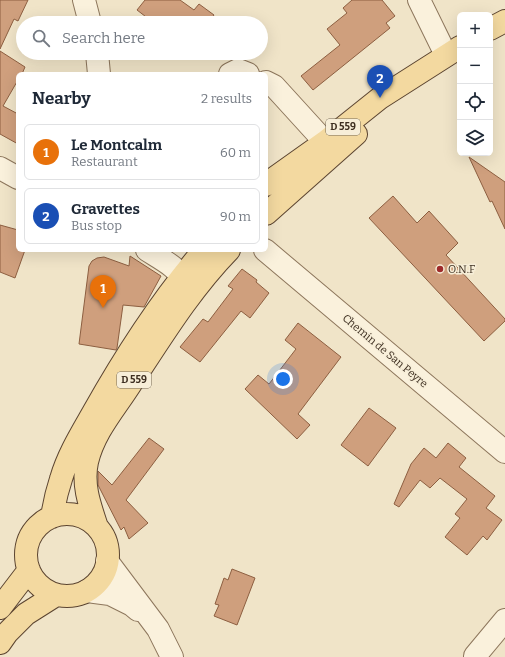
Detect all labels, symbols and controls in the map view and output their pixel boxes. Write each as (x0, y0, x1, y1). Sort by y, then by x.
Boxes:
map controls (457, 12, 493, 156)
button: + (457, 12, 493, 48)
search box (16, 16, 268, 60)
icon: search (30, 27, 52, 49)
text: Search here (62, 29, 145, 47)
button: − (457, 48, 493, 84)
pin: 2 (367, 65, 393, 98)
button: locate (457, 84, 493, 120)
text: Nearby (32, 88, 91, 109)
text: 2 results (201, 91, 252, 106)
road number: D 559 (326, 119, 360, 135)
button: layers (457, 120, 493, 156)
text: Le Montcalm (71, 136, 162, 154)
text: 1 (43, 145, 49, 160)
text: 60 m (220, 145, 251, 160)
text: Restaurant (71, 154, 138, 169)
text: Gravettes (71, 200, 140, 218)
text: 2 (42, 209, 50, 224)
text: 90 m (220, 209, 251, 224)
text: Bus stop (71, 218, 122, 233)
place label: O.N.F (448, 263, 475, 276)
marker: O.N.F (435, 264, 445, 274)
pin: 1 (90, 275, 116, 308)
street label: Chemin de San Peyre (340, 312, 430, 390)
your location (273, 369, 293, 389)
road number: D 559 (117, 372, 151, 388)

